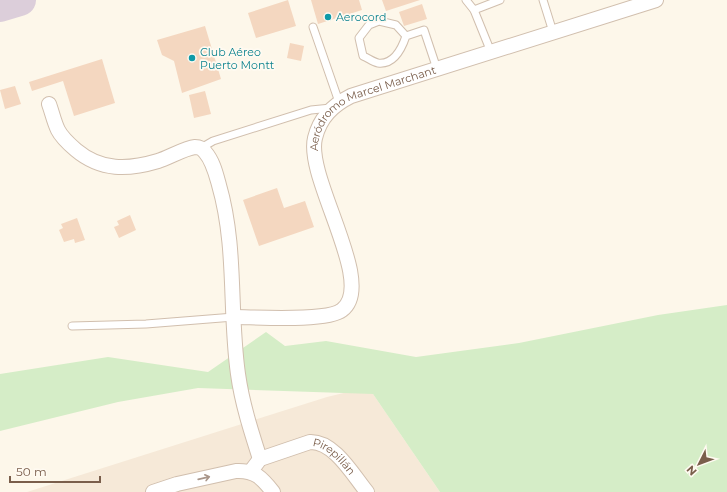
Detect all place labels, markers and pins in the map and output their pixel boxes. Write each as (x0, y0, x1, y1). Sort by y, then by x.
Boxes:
place label: Aerocord (336, 10, 386, 24)
marker: Aerocord (323, 12, 333, 22)
place label: Club Aéreo Puerto Montt (200, 45, 275, 72)
marker: Club Aéreo Puerto Montt (187, 53, 197, 63)

